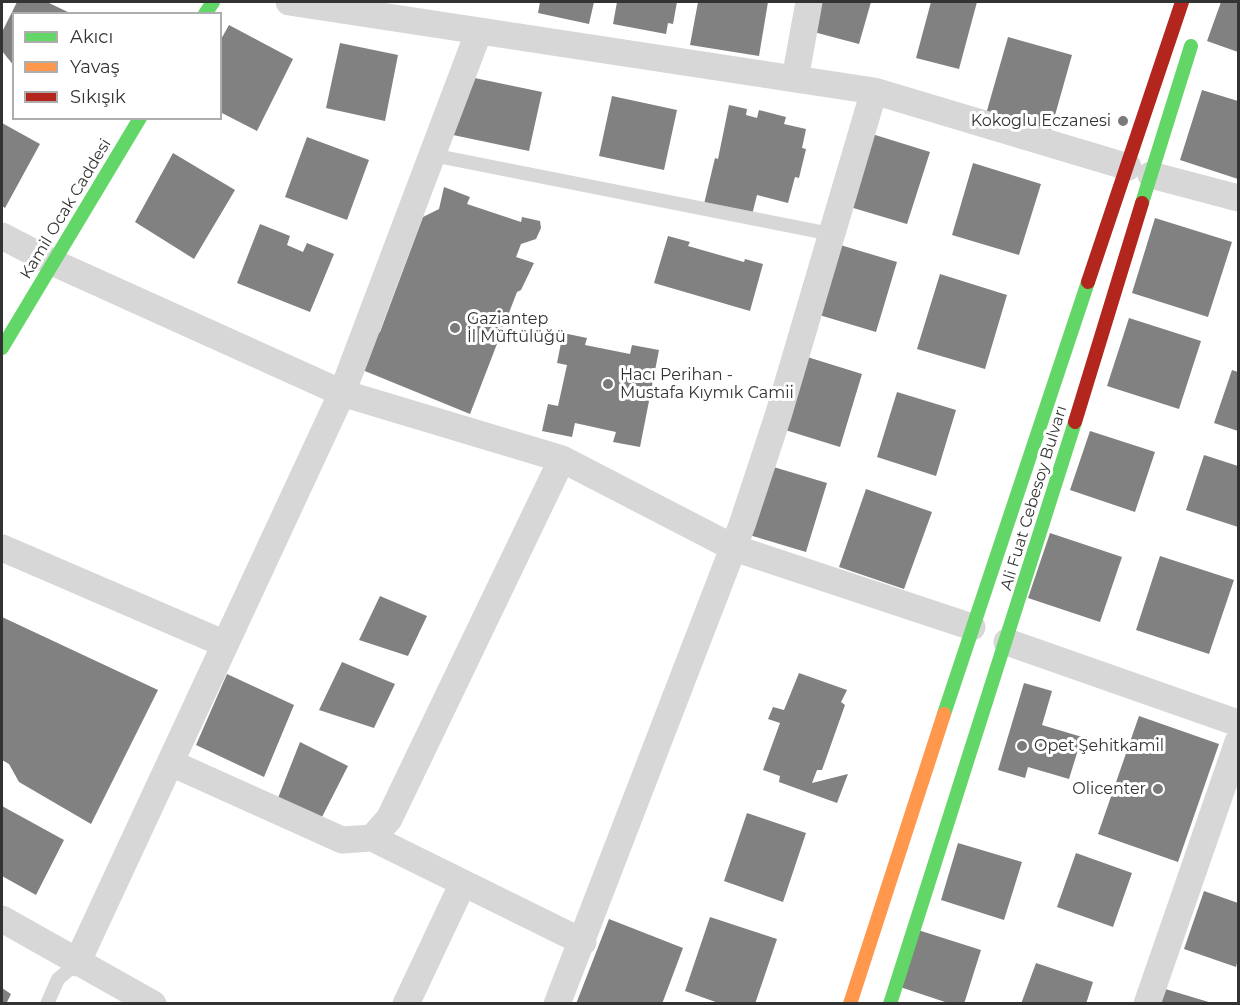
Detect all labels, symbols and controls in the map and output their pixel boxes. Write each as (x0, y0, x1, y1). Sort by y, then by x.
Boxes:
legend (12, 12, 222, 120)
text: Akıcı (70, 26, 113, 48)
text: Yavaş (70, 56, 120, 78)
text: Sıkışık (70, 86, 126, 108)
place label: Kokoglu Eczanesi (971, 111, 1111, 131)
marker: Kokoglu Eczanesi (1116, 114, 1130, 128)
street label: Kamil Ocak Caddesi (17, 135, 115, 283)
place label: Gaziantep İl Müftülüğü (467, 309, 566, 347)
marker: Gaziantep İl Müftülüğü (448, 321, 462, 335)
place label: Hacı Perihan - Mustafa Kıymık Camii (620, 365, 794, 403)
marker: Hacı Perihan - Mustafa Kıymık Camii (601, 377, 615, 391)
street label: Ali Fuat Cebesoy Bulvarı (997, 403, 1071, 593)
place label: Opet Şehitkamil (1034, 736, 1164, 756)
marker: Opet Şehitkamil (1015, 739, 1029, 753)
place label: Olicenter (1072, 779, 1146, 799)
marker: Olicenter (1151, 782, 1165, 796)

